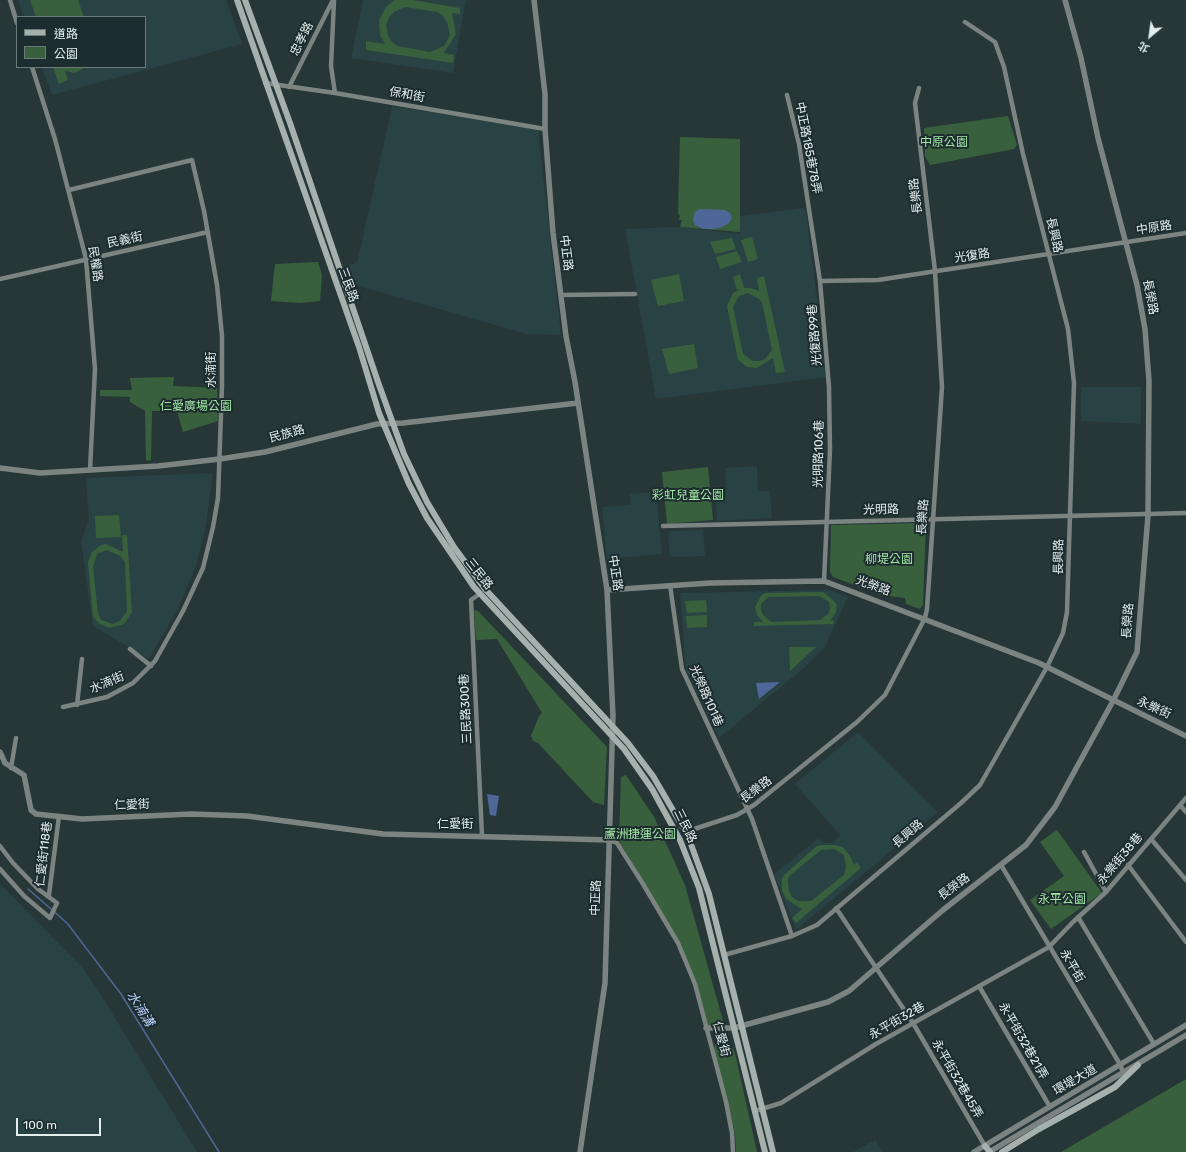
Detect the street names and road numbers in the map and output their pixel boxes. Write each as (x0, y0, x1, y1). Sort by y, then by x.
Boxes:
street label: 忠孝路 (287, 20, 317, 58)
street label: 保和街 (388, 85, 426, 105)
street label: 中正路185巷78弄 (792, 101, 824, 195)
street label: 長樂路 (907, 177, 925, 215)
street label: 長興路 (1043, 216, 1065, 254)
street label: 中原路 (1135, 218, 1173, 238)
street label: 民義街 (106, 229, 144, 251)
street label: 中正路 (557, 234, 575, 272)
street label: 民權路 (85, 245, 105, 283)
street label: 光復路 (953, 246, 991, 266)
street label: 三民路 (335, 266, 361, 304)
street label: 長榮路 (1139, 278, 1161, 316)
street label: 光復路99巷 (805, 303, 825, 367)
street label: 水湳街 (205, 352, 219, 388)
street label: 光明路106巷 (811, 420, 827, 488)
street label: 民族路 (268, 422, 306, 446)
street label: 長樂路 (915, 499, 931, 535)
street label: 光明路 (863, 502, 899, 518)
street label: 長興路 (1051, 539, 1067, 575)
street label: 中正路 (605, 554, 625, 592)
street label: 三民路 (462, 555, 496, 593)
street label: 光榮路 (854, 573, 892, 599)
street label: 長榮路 (1120, 603, 1136, 639)
street label: 光榮路101巷 (686, 663, 726, 729)
street label: 水湳街 (88, 669, 126, 697)
street label: 三民路300巷 (457, 673, 475, 745)
street label: 永樂街 (1135, 694, 1173, 722)
street label: 長樂路 (737, 773, 775, 807)
street label: 仁愛街 (114, 797, 150, 813)
street label: 三民路 (671, 807, 699, 845)
street label: 長興路 (890, 817, 926, 851)
street label: 仁愛街 (437, 818, 473, 832)
street label: 仁愛街118巷 (33, 820, 55, 888)
street label: 永樂街38巷 (1094, 830, 1146, 888)
street label: 長榮路 (935, 870, 973, 904)
street label: 中正路 (588, 880, 604, 916)
street label: 永平街 (1057, 947, 1087, 985)
street label: 永平街32巷 (866, 999, 928, 1043)
street label: 永平街32巷21弄 (995, 1000, 1051, 1082)
street label: 仁愛街 (709, 1020, 733, 1058)
street label: 永平街32巷45弄 (929, 1037, 985, 1121)
street label: 環堤大道 (1051, 1062, 1099, 1098)

